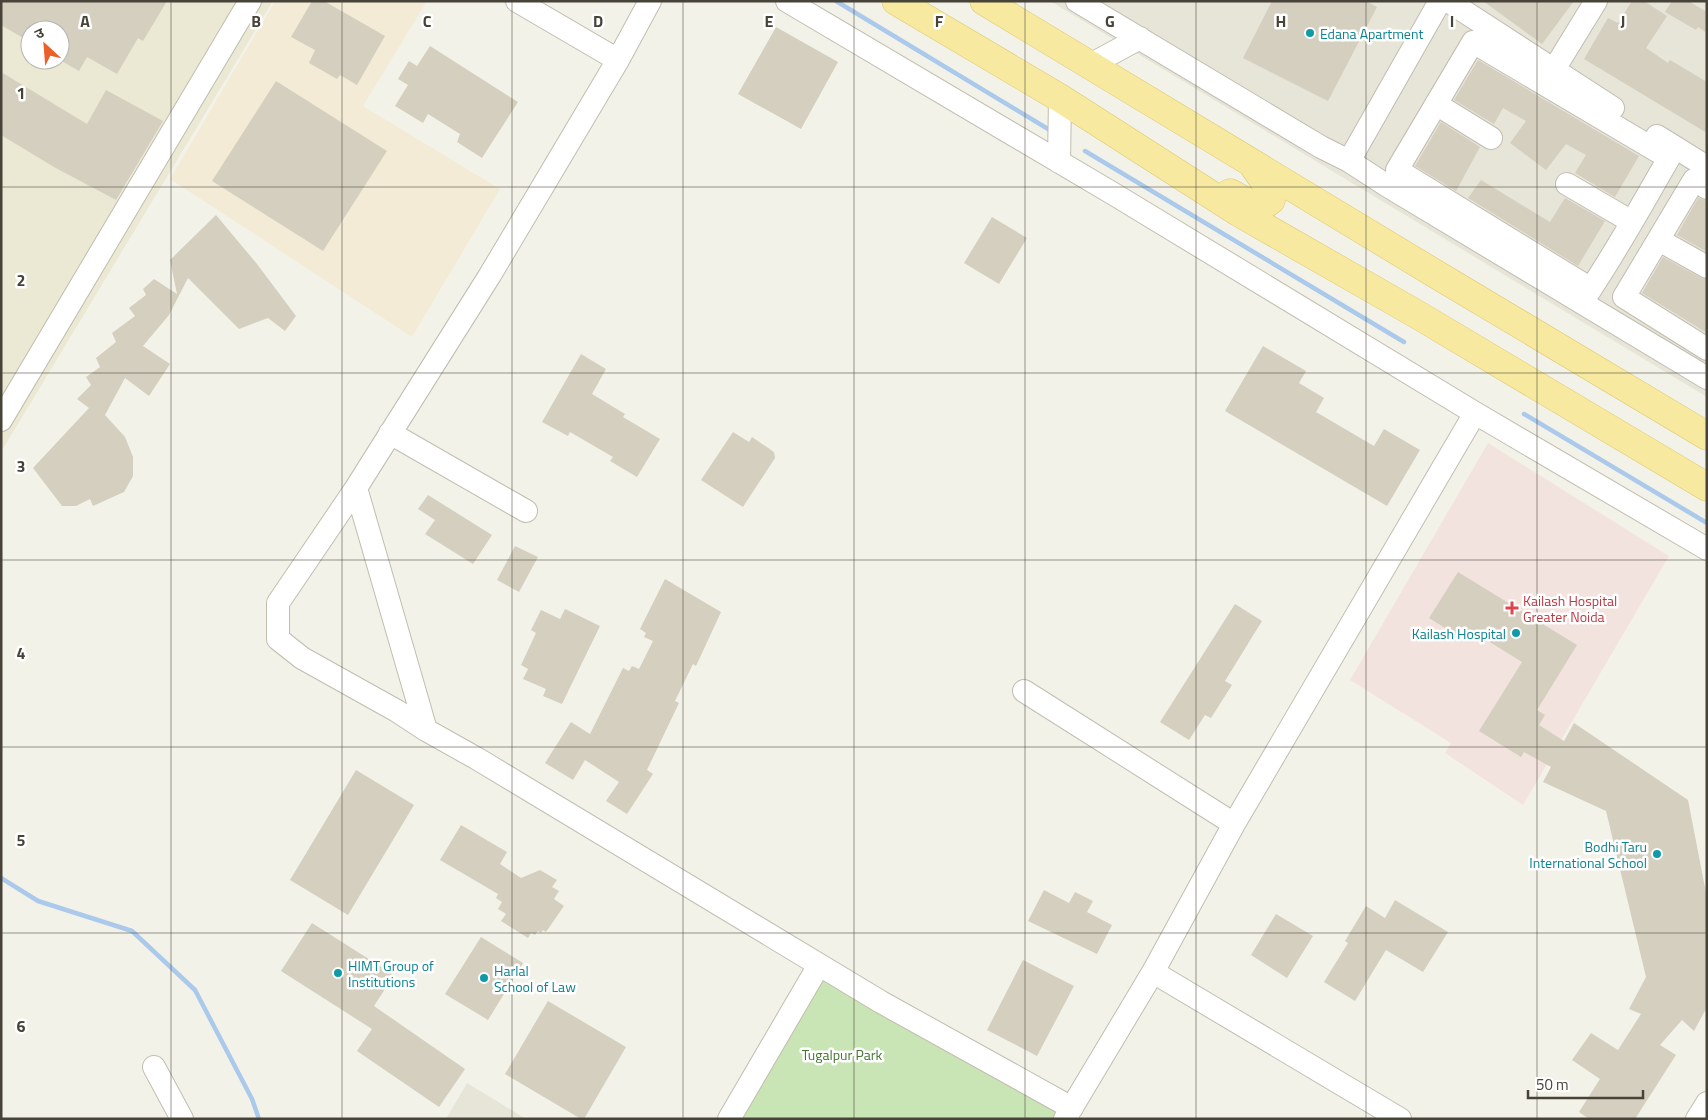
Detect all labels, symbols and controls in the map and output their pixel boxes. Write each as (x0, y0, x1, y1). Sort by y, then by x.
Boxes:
text: A (80, 9, 90, 33)
text: B (251, 9, 261, 33)
text: C (423, 9, 432, 33)
text: D (593, 9, 603, 33)
text: E (765, 9, 774, 33)
text: F (935, 9, 944, 33)
text: G (1105, 9, 1115, 33)
text: H (1276, 9, 1286, 33)
text: I (1450, 9, 1454, 33)
text: J (1621, 9, 1625, 33)
north arrow (20, 20, 70, 70)
text: उ (31, 21, 48, 44)
place label: Edana Apartment (1320, 23, 1423, 44)
marker: Edana Apartment (1304, 27, 1316, 39)
text: 1 (17, 81, 25, 105)
text: 2 (17, 268, 25, 292)
text: 3 (17, 454, 25, 478)
place label: Kailash Hospital Greater Noida (1523, 590, 1617, 627)
marker: Kailash Hospital Greater Noida (1505, 601, 1519, 615)
place label: Kailash Hospital (1412, 623, 1506, 644)
marker: Kailash Hospital (1510, 627, 1522, 639)
text: 4 (17, 641, 26, 665)
text: 5 (17, 828, 26, 852)
place label: Bodhi Taru International School (1529, 836, 1647, 873)
marker: Bodhi Taru International School (1651, 848, 1663, 860)
place label: HIMT Group of Institutions (348, 955, 434, 992)
place label: Harlal School of Law (494, 960, 576, 997)
marker: HIMT Group of Institutions (332, 967, 344, 979)
marker: Harlal School of Law (478, 972, 490, 984)
text: 6 (17, 1014, 26, 1038)
park label: Tugalpur Park (802, 1044, 883, 1065)
scale bar (1528, 1068, 1643, 1100)
text: 50 m (1536, 1073, 1569, 1096)

